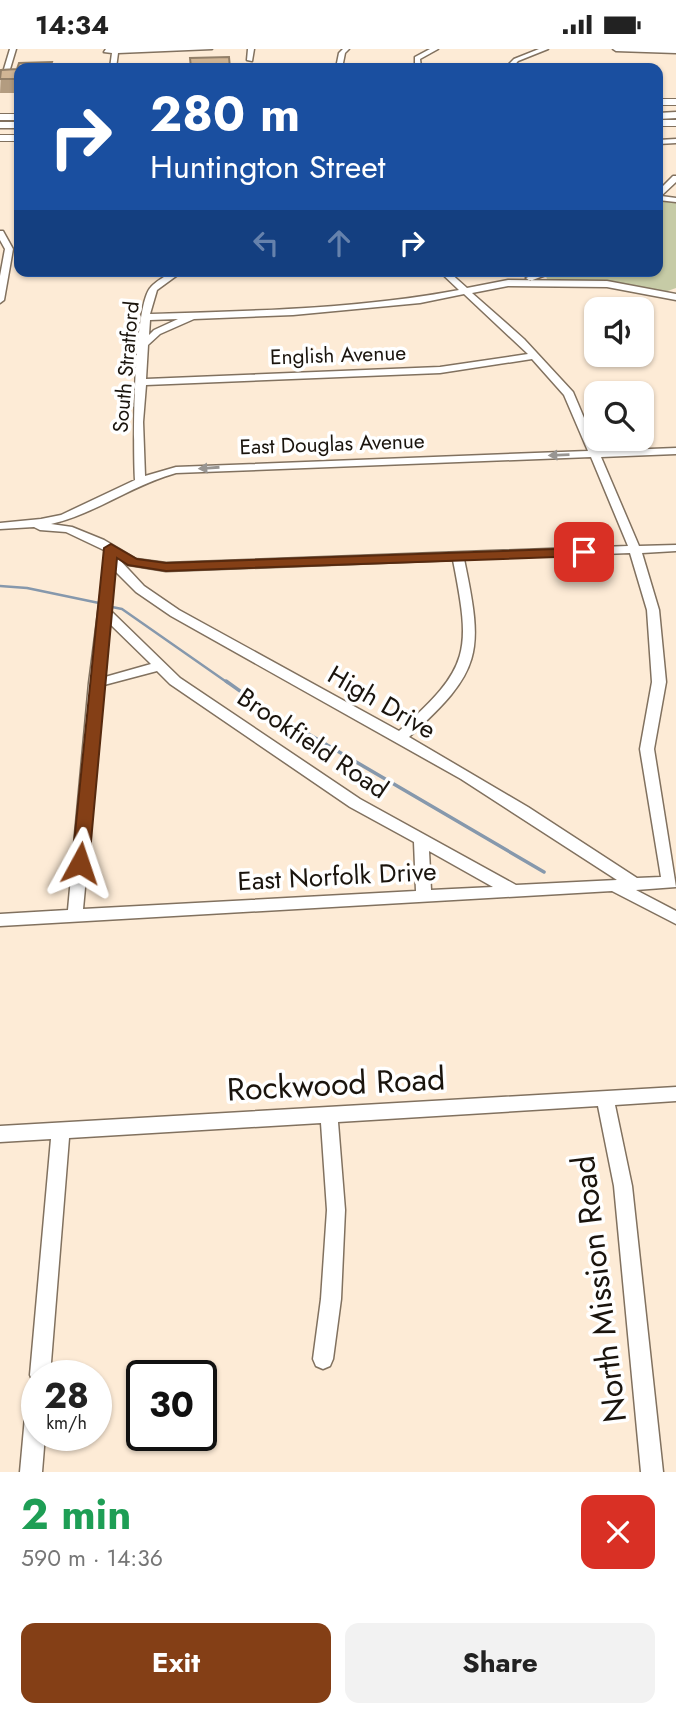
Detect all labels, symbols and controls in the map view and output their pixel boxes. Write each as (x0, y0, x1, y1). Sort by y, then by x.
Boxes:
text: 14:34 (35, 6, 109, 44)
text: 280 m (150, 79, 300, 149)
icon: right (35, 91, 126, 182)
text: Huntington Street (150, 144, 385, 190)
icon: left (247, 224, 285, 262)
icon: ahead (320, 224, 358, 262)
icon: right (393, 224, 431, 262)
map controls (584, 297, 654, 451)
button: sound (584, 297, 654, 367)
street label: South Stratford (105, 300, 147, 434)
street label: English Avenue (269, 338, 407, 372)
button: search (584, 381, 654, 451)
street label: East Douglas Avenue (239, 426, 425, 462)
one-way arrow (548, 449, 570, 460)
one-way arrow (198, 463, 220, 474)
pin (554, 522, 614, 582)
icon: arrive (565, 533, 603, 571)
street label: High Drive (321, 656, 443, 748)
street label: Brookfield Road (230, 678, 396, 808)
position arrow (43, 826, 117, 900)
street label: East Norfolk Drive (237, 852, 437, 900)
street label: Rockwood Road (226, 1055, 446, 1113)
street label: North Mission Road (560, 1153, 638, 1425)
speed limit sign: 30 (126, 1360, 217, 1451)
text: 28 (44, 1371, 89, 1421)
text: km/h (46, 1410, 87, 1436)
text: 2 min (21, 1484, 131, 1545)
button: close (581, 1495, 655, 1569)
text: 590 m · 14:36 (21, 1541, 163, 1575)
button: Exit (21, 1623, 331, 1703)
button: Share (345, 1623, 655, 1703)

